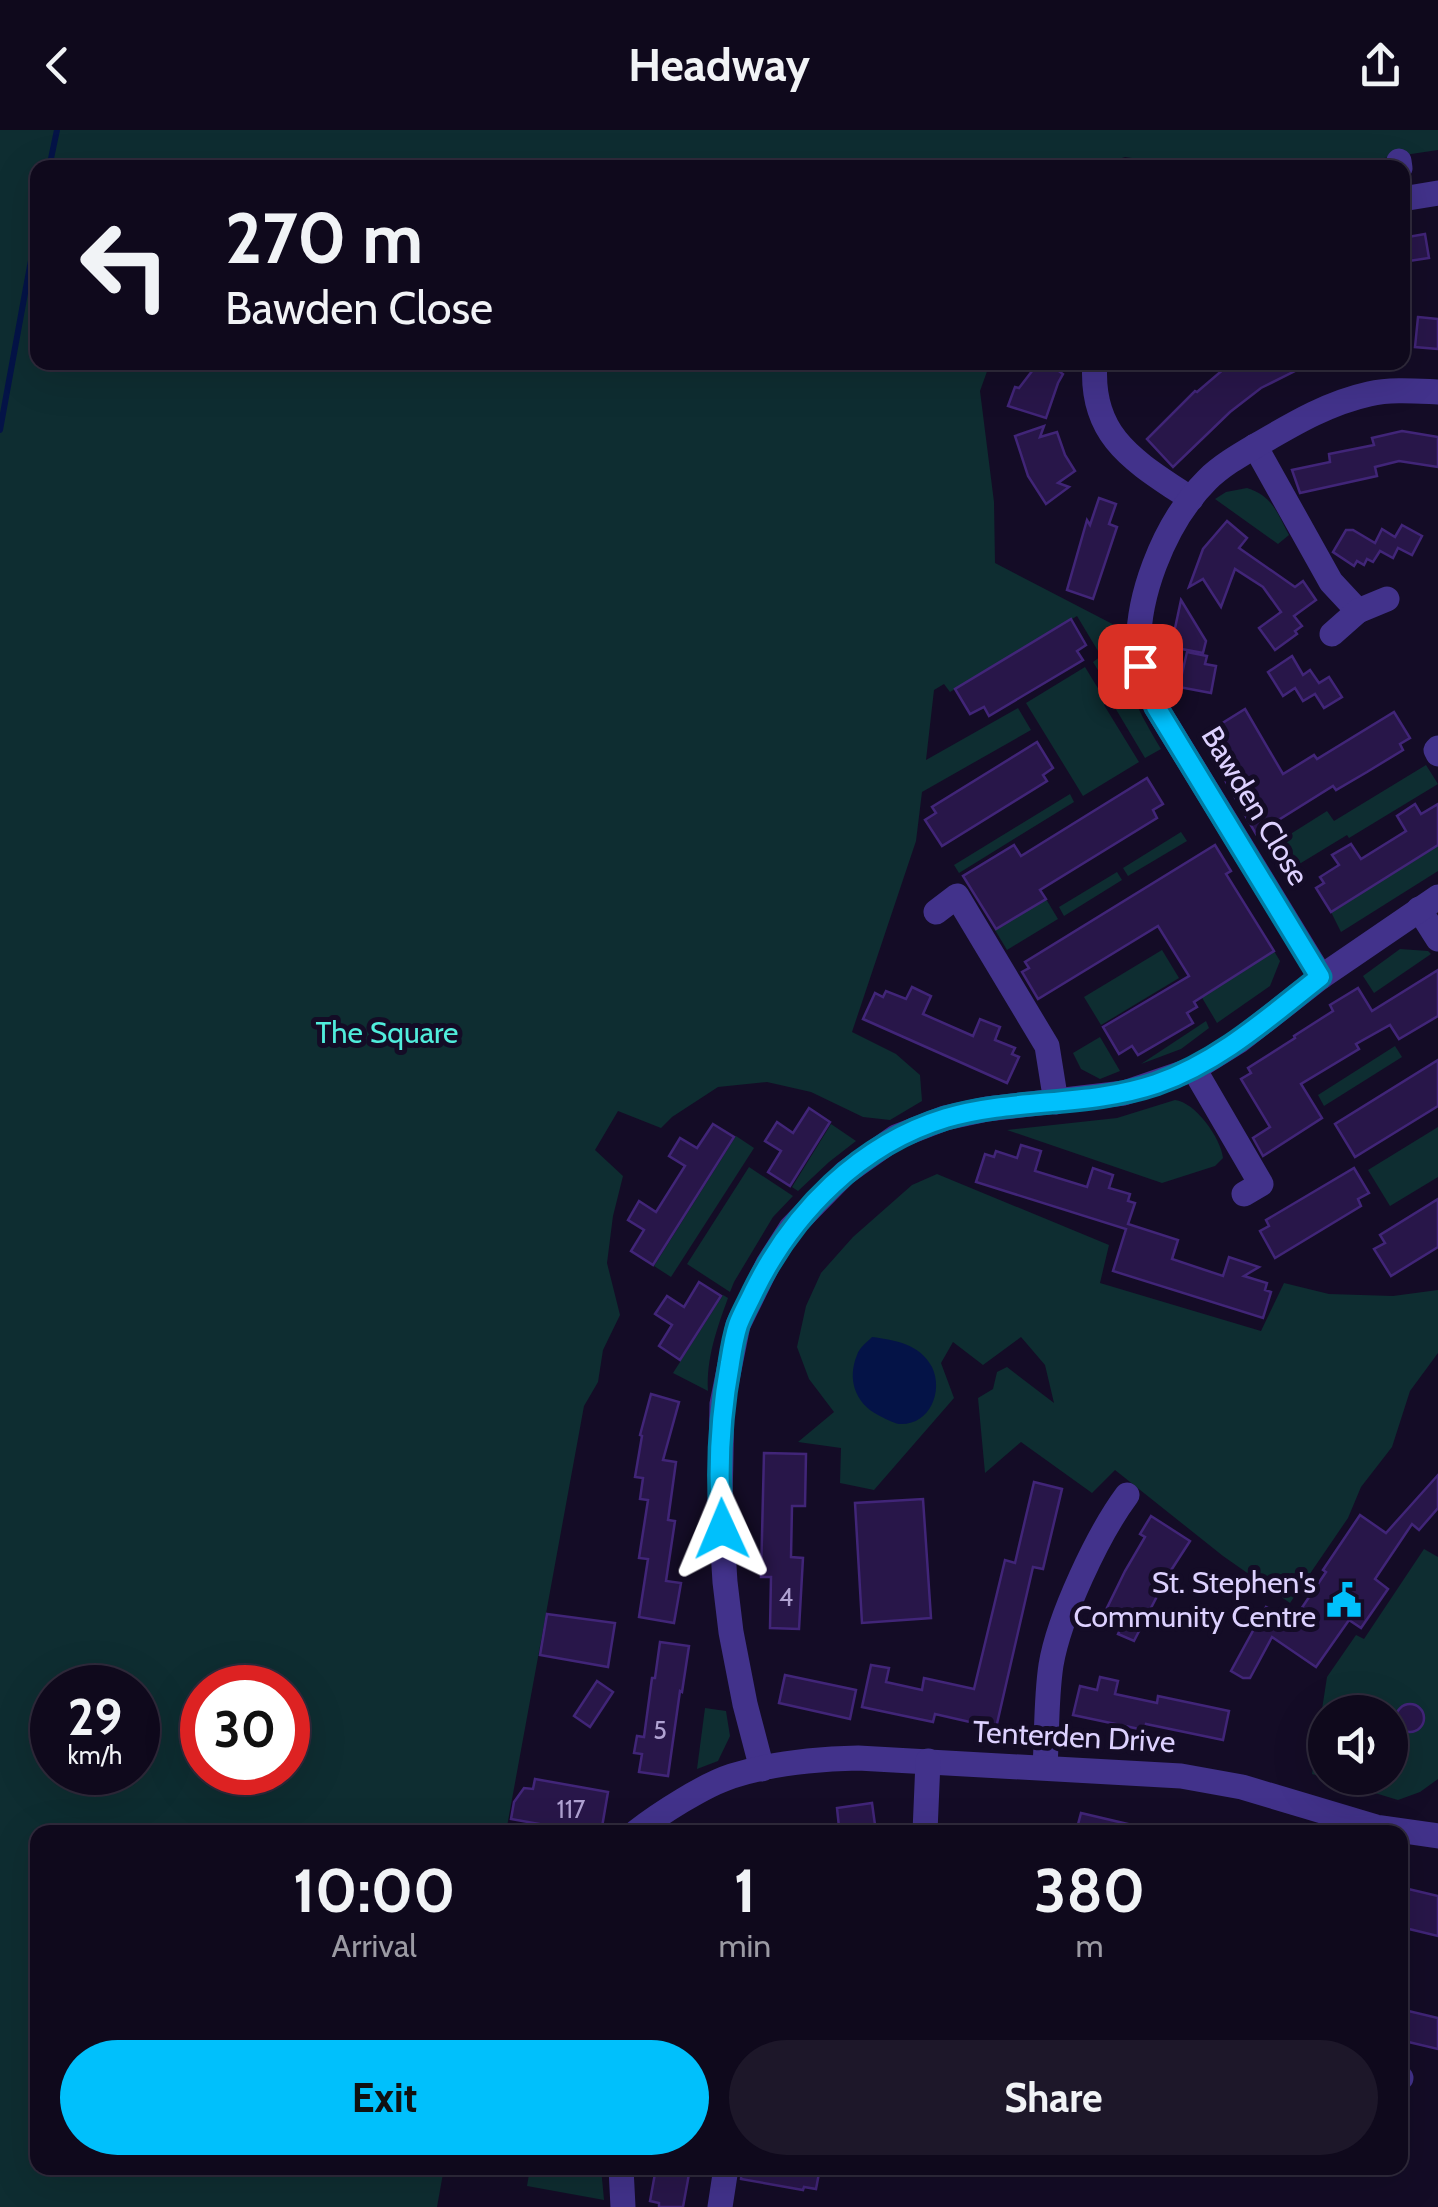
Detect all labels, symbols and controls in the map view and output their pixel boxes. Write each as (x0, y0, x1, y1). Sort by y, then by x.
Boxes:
icon: back (30, 38, 85, 93)
text: Headway (628, 38, 810, 92)
icon: share (1353, 38, 1408, 93)
text: 270 m (225, 195, 423, 281)
icon: left (60, 200, 190, 330)
text: Bawden Close (225, 281, 493, 335)
pin (1098, 624, 1183, 709)
icon: arrive (1113, 639, 1168, 694)
street label: Bawden Close (1194, 720, 1317, 892)
park label: The Square (316, 1014, 458, 1051)
position arrow (670, 1477, 774, 1581)
place label: St. Stephen's Community Centre (1073, 1564, 1316, 1635)
public building icon: St. Stephen's Community Centre (1325, 1581, 1363, 1619)
house number: 4 (779, 1582, 793, 1612)
speed limit sign: 30 (180, 1665, 310, 1795)
text: 29 (68, 1687, 122, 1748)
map controls (1308, 1695, 1408, 1795)
button: sound (1308, 1695, 1408, 1795)
street label: Tenterden Drive (972, 1713, 1176, 1760)
house number: 5 (653, 1715, 667, 1745)
text: km/h (68, 1740, 122, 1770)
house number: 117 (557, 1794, 586, 1824)
text: 10:00 (293, 1854, 455, 1927)
text: 1 (734, 1854, 756, 1927)
text: 380 (1034, 1854, 1145, 1927)
text: Arrival (332, 1926, 417, 1965)
text: min (718, 1926, 771, 1965)
text: m (1076, 1926, 1104, 1965)
button: Exit (60, 2040, 709, 2155)
button: Share (729, 2040, 1378, 2155)

